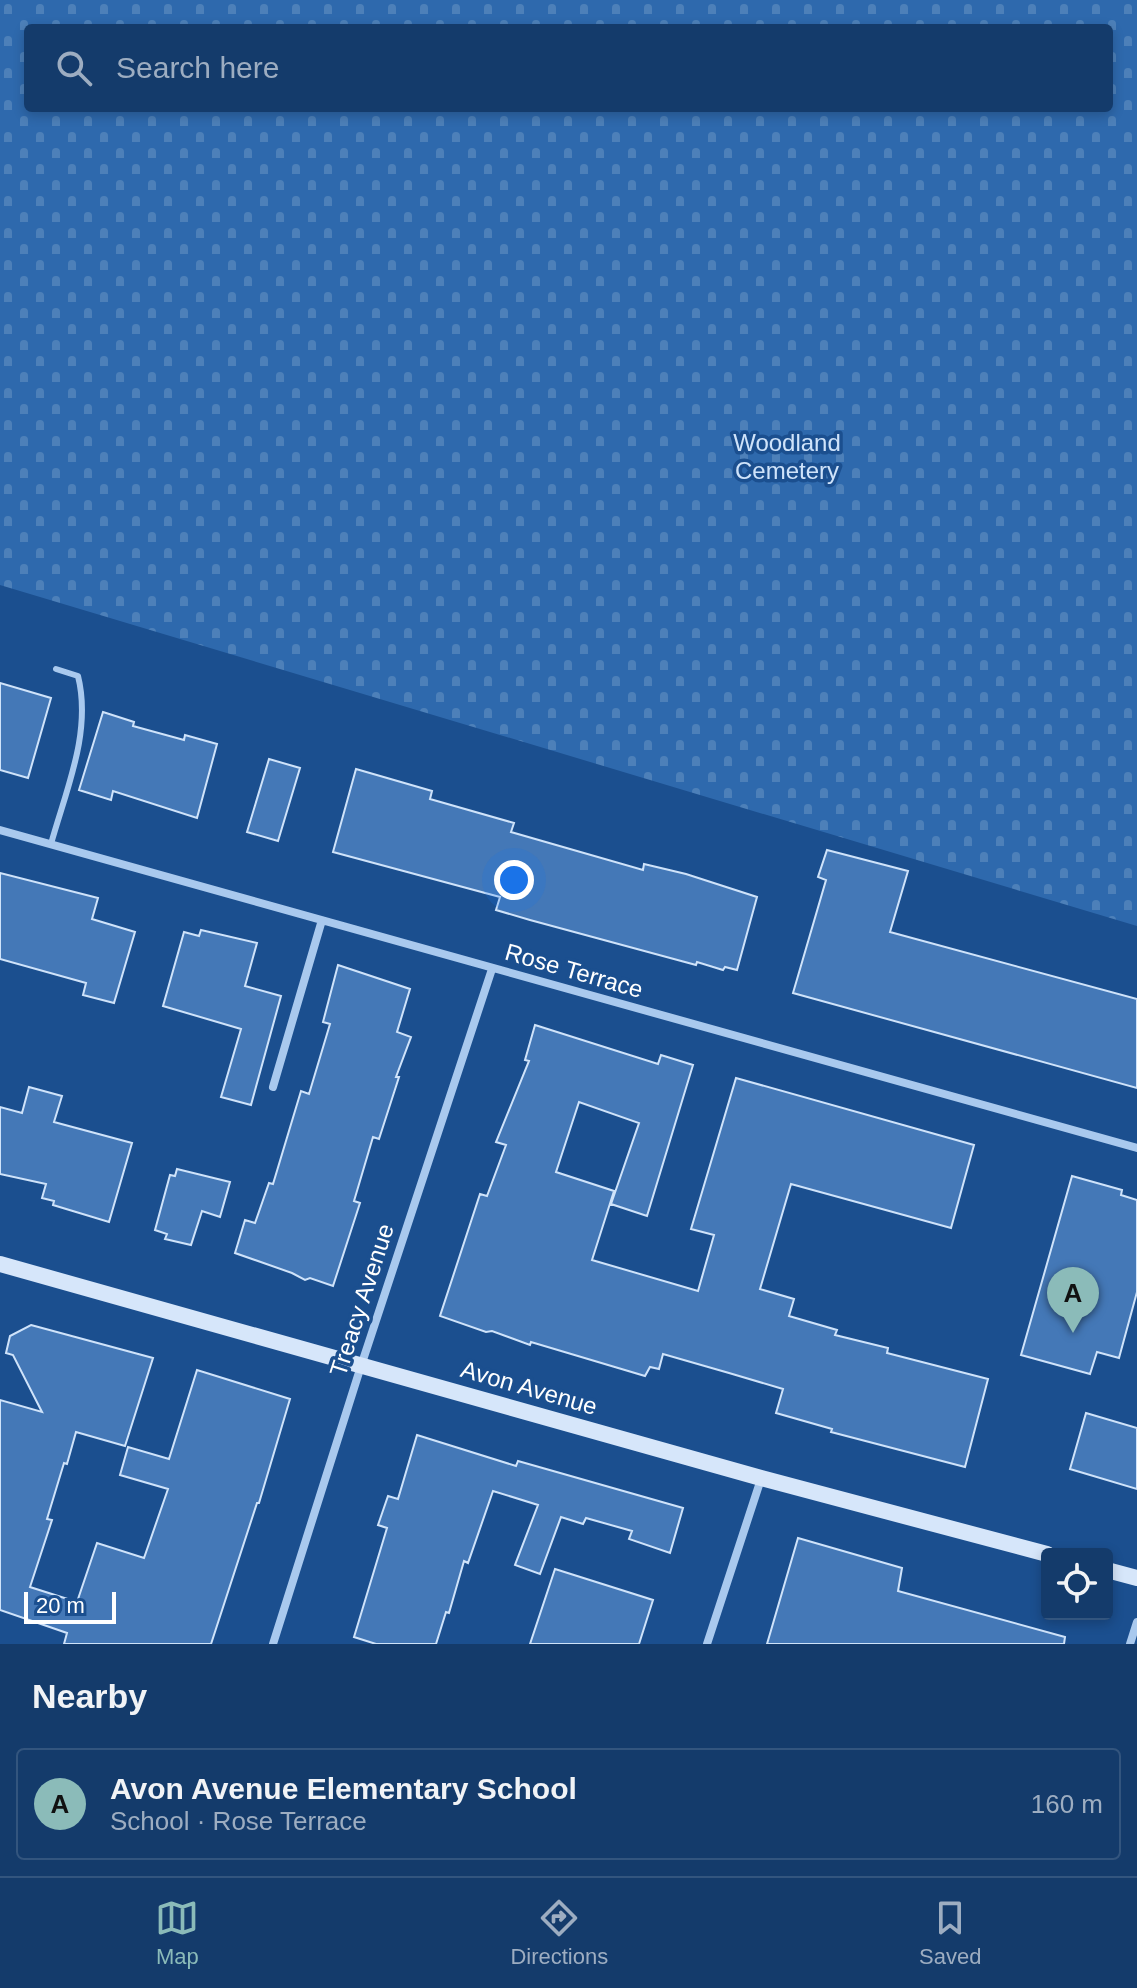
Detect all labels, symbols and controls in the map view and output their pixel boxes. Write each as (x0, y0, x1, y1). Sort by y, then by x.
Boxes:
search box (24, 24, 1113, 112)
icon: search (52, 46, 96, 90)
text: Search here (116, 51, 279, 84)
park label: Woodland Cemetery (733, 429, 841, 484)
your location (494, 860, 534, 900)
street label: Rose Terrace (502, 938, 646, 1003)
street label: Treacy Avenue (324, 1220, 399, 1380)
pin: A (1047, 1267, 1099, 1333)
street label: Avon Avenue (458, 1355, 600, 1420)
map controls (1041, 1548, 1113, 1620)
button: locate (1041, 1548, 1113, 1620)
scale bar (24, 1588, 116, 1624)
text: 20 m (36, 1593, 85, 1618)
text: Nearby (32, 1677, 147, 1715)
text: Avon Avenue Elementary School (110, 1772, 577, 1805)
text: A (51, 1789, 69, 1819)
text: 160 m (1031, 1789, 1103, 1819)
text: School · Rose Terrace (110, 1806, 367, 1836)
tab: Map (155, 1896, 199, 1970)
tab: Directions (510, 1896, 608, 1970)
tab: Saved (919, 1896, 982, 1970)

